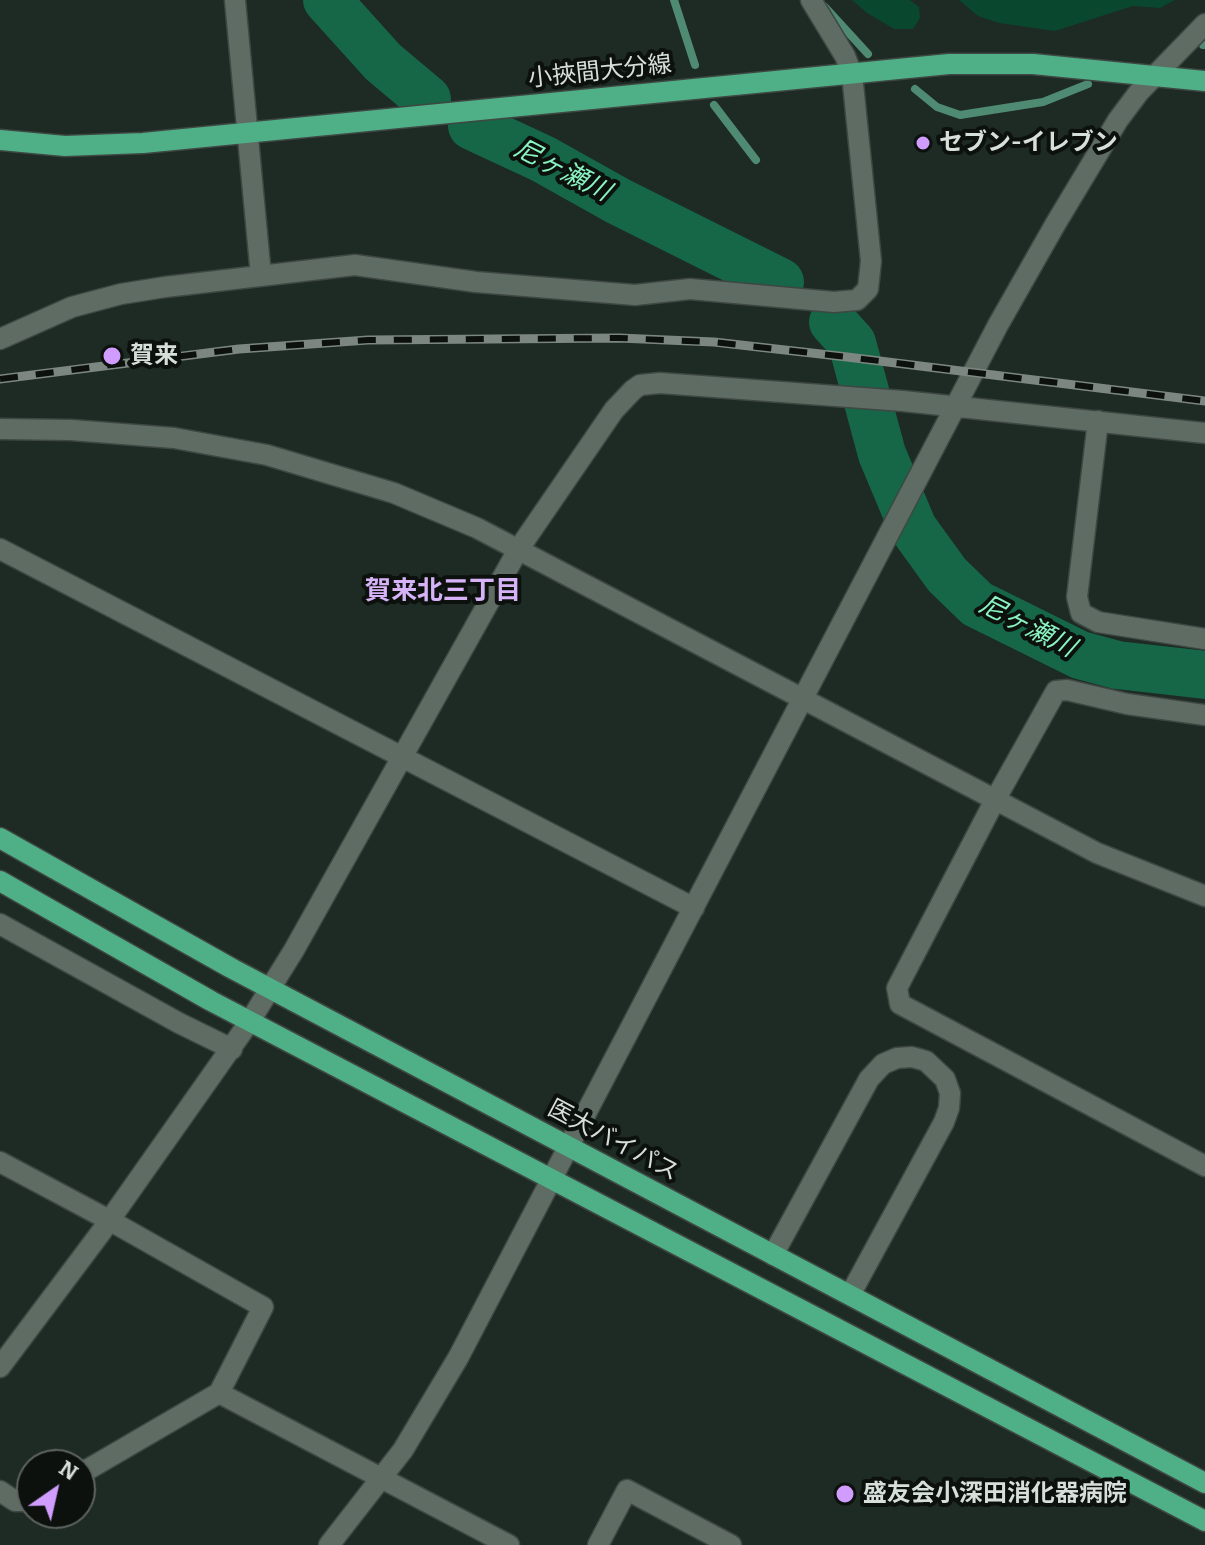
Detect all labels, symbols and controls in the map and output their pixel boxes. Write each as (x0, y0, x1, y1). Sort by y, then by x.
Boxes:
street label: 小挾間大分線 (527, 50, 673, 94)
place label: セブン-イレブン (939, 129, 1118, 157)
water label: 尼ヶ瀬川 (509, 133, 615, 209)
marker: セブン-イレブン (914, 134, 932, 152)
place label: 賀来 (130, 342, 178, 370)
marker: 賀来 (101, 345, 123, 367)
district label: 賀来北三丁目 (365, 576, 521, 608)
water label: 尼ヶ瀬川 (974, 589, 1080, 665)
street label: 医大バイパス (543, 1094, 683, 1188)
north arrow (16, 1449, 96, 1529)
text: N (54, 1454, 83, 1486)
place label: 盛友会小深田消化器病院 (863, 1480, 1127, 1508)
marker: 盛友会小深田消化器病院 (834, 1483, 856, 1505)

